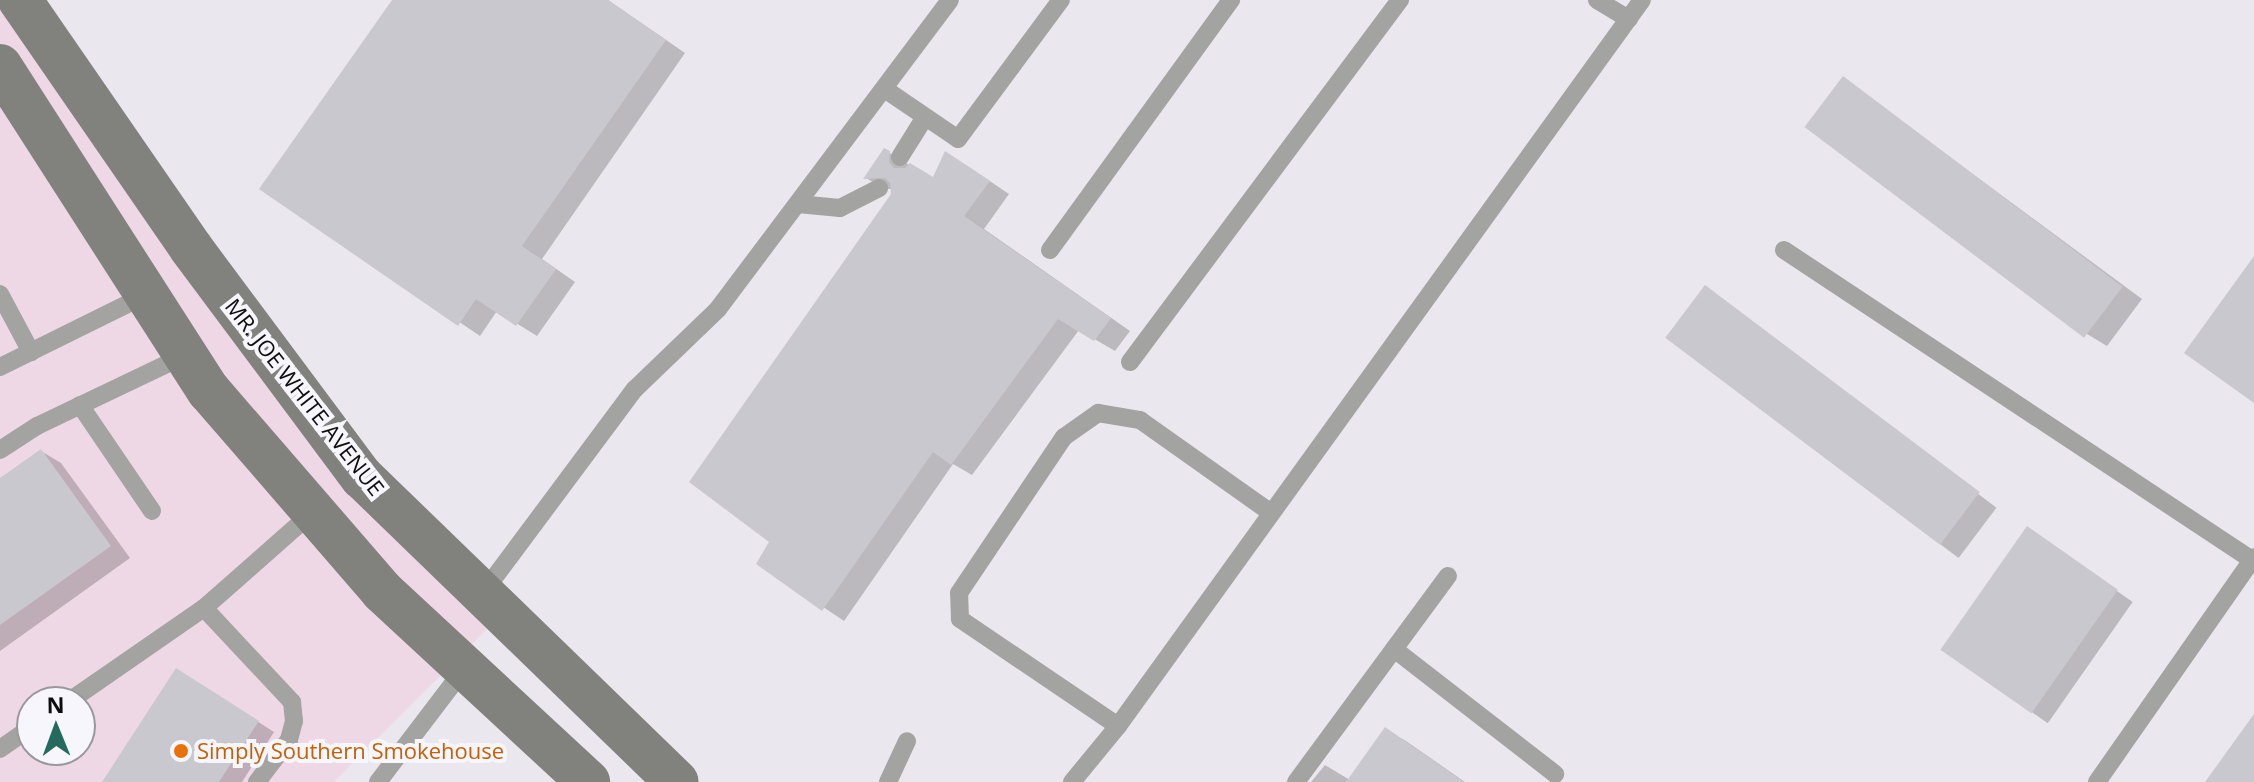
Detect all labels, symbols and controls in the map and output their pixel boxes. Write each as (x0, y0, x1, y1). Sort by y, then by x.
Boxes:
street label: MR. JOE WHITE AVENUE (220, 293, 390, 501)
north arrow (16, 686, 96, 766)
text: N (46, 689, 65, 719)
place label: Simply Southern Smokehouse (197, 738, 504, 764)
marker: Simply Southern Smokehouse (172, 742, 190, 760)

